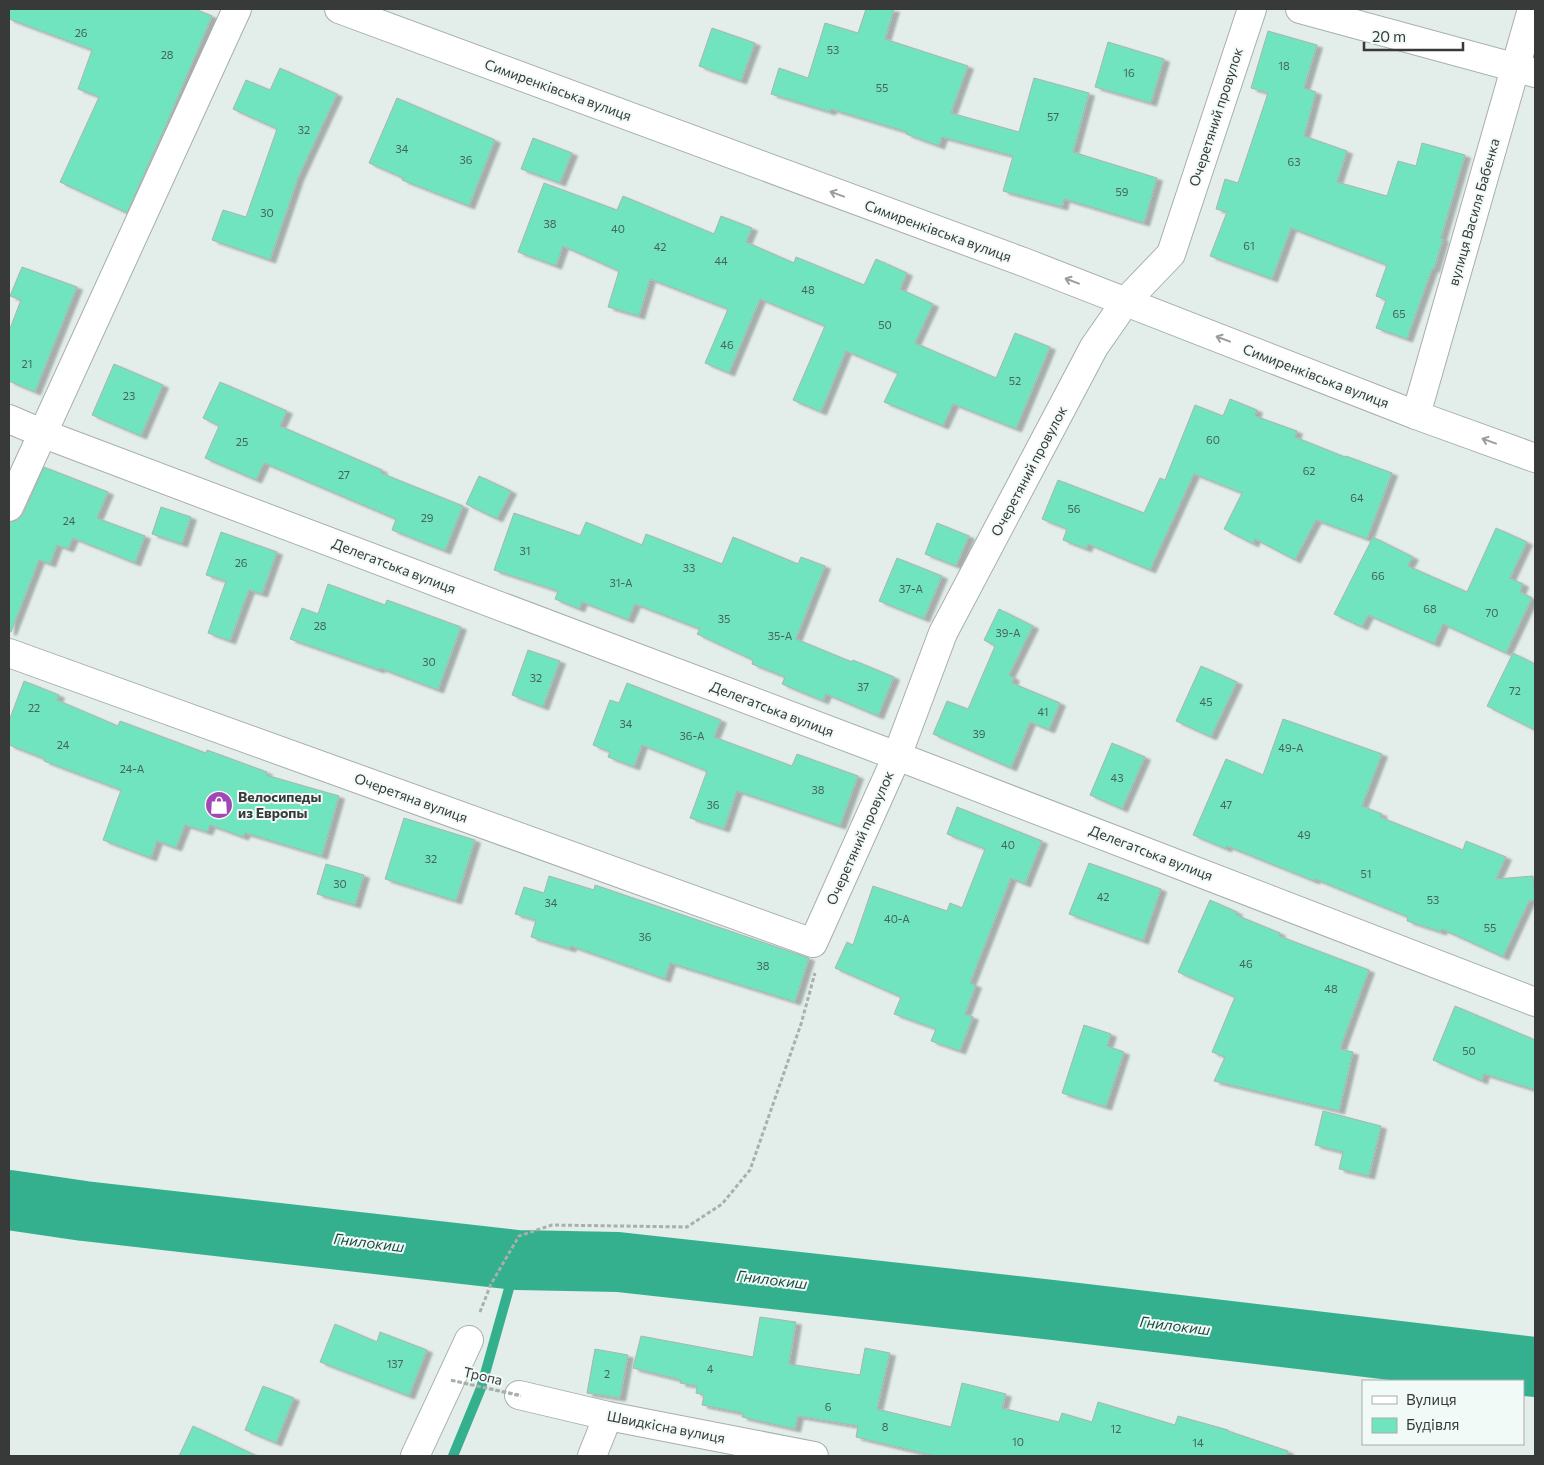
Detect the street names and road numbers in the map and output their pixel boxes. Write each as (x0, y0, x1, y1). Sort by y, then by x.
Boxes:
street label: Очеретяний провулок (1185, 45, 1246, 188)
street label: Симиренківська вулиця (482, 55, 634, 124)
street label: вулиця Василя Бабенка (1444, 136, 1503, 287)
street label: Симиренківська вулиця (862, 196, 1014, 265)
street label: Симиренківська вулиця (1241, 340, 1392, 411)
street label: Очеретяний провулок (987, 402, 1070, 539)
street label: Делегатська вулиця (330, 534, 458, 597)
street label: Делегатська вулиця (708, 677, 836, 740)
street label: Очеретяний провулок (822, 768, 897, 908)
street label: Очеретяна вулиця (352, 769, 470, 826)
street label: Делегатська вулиця (1087, 821, 1215, 884)
street label: Тропа (462, 1363, 504, 1388)
street label: Швидкісна вулиця (606, 1407, 727, 1446)

